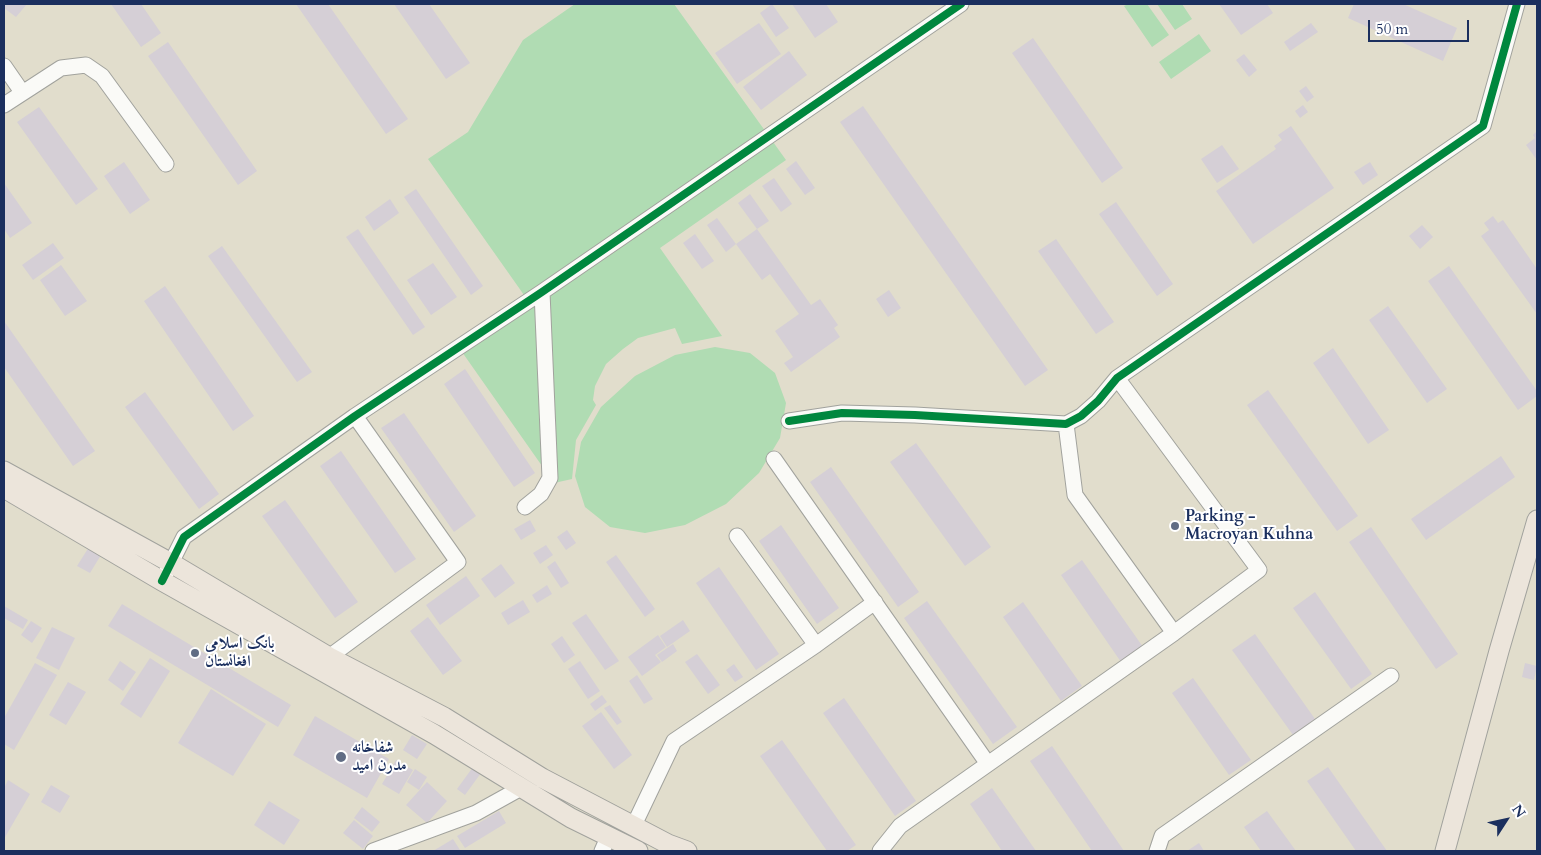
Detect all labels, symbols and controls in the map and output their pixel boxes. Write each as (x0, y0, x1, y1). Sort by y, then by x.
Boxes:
scale bar (1371, 10, 1472, 42)
text: 50 m (1376, 19, 1408, 39)
place label: Parking - Macroyan Kuhna (1185, 507, 1313, 545)
marker: Parking - Macroyan Kuhna (1169, 520, 1181, 532)
place label: بانک اسلامی افغانستان (205, 634, 275, 672)
marker: بانک اسلامی افغانستان (189, 647, 201, 659)
place label: شفاخانه مدرن امید (352, 738, 407, 776)
marker: شفاخانه مدرن امید (334, 750, 348, 764)
north arrow (1481, 795, 1531, 845)
text: N (1507, 801, 1530, 822)

